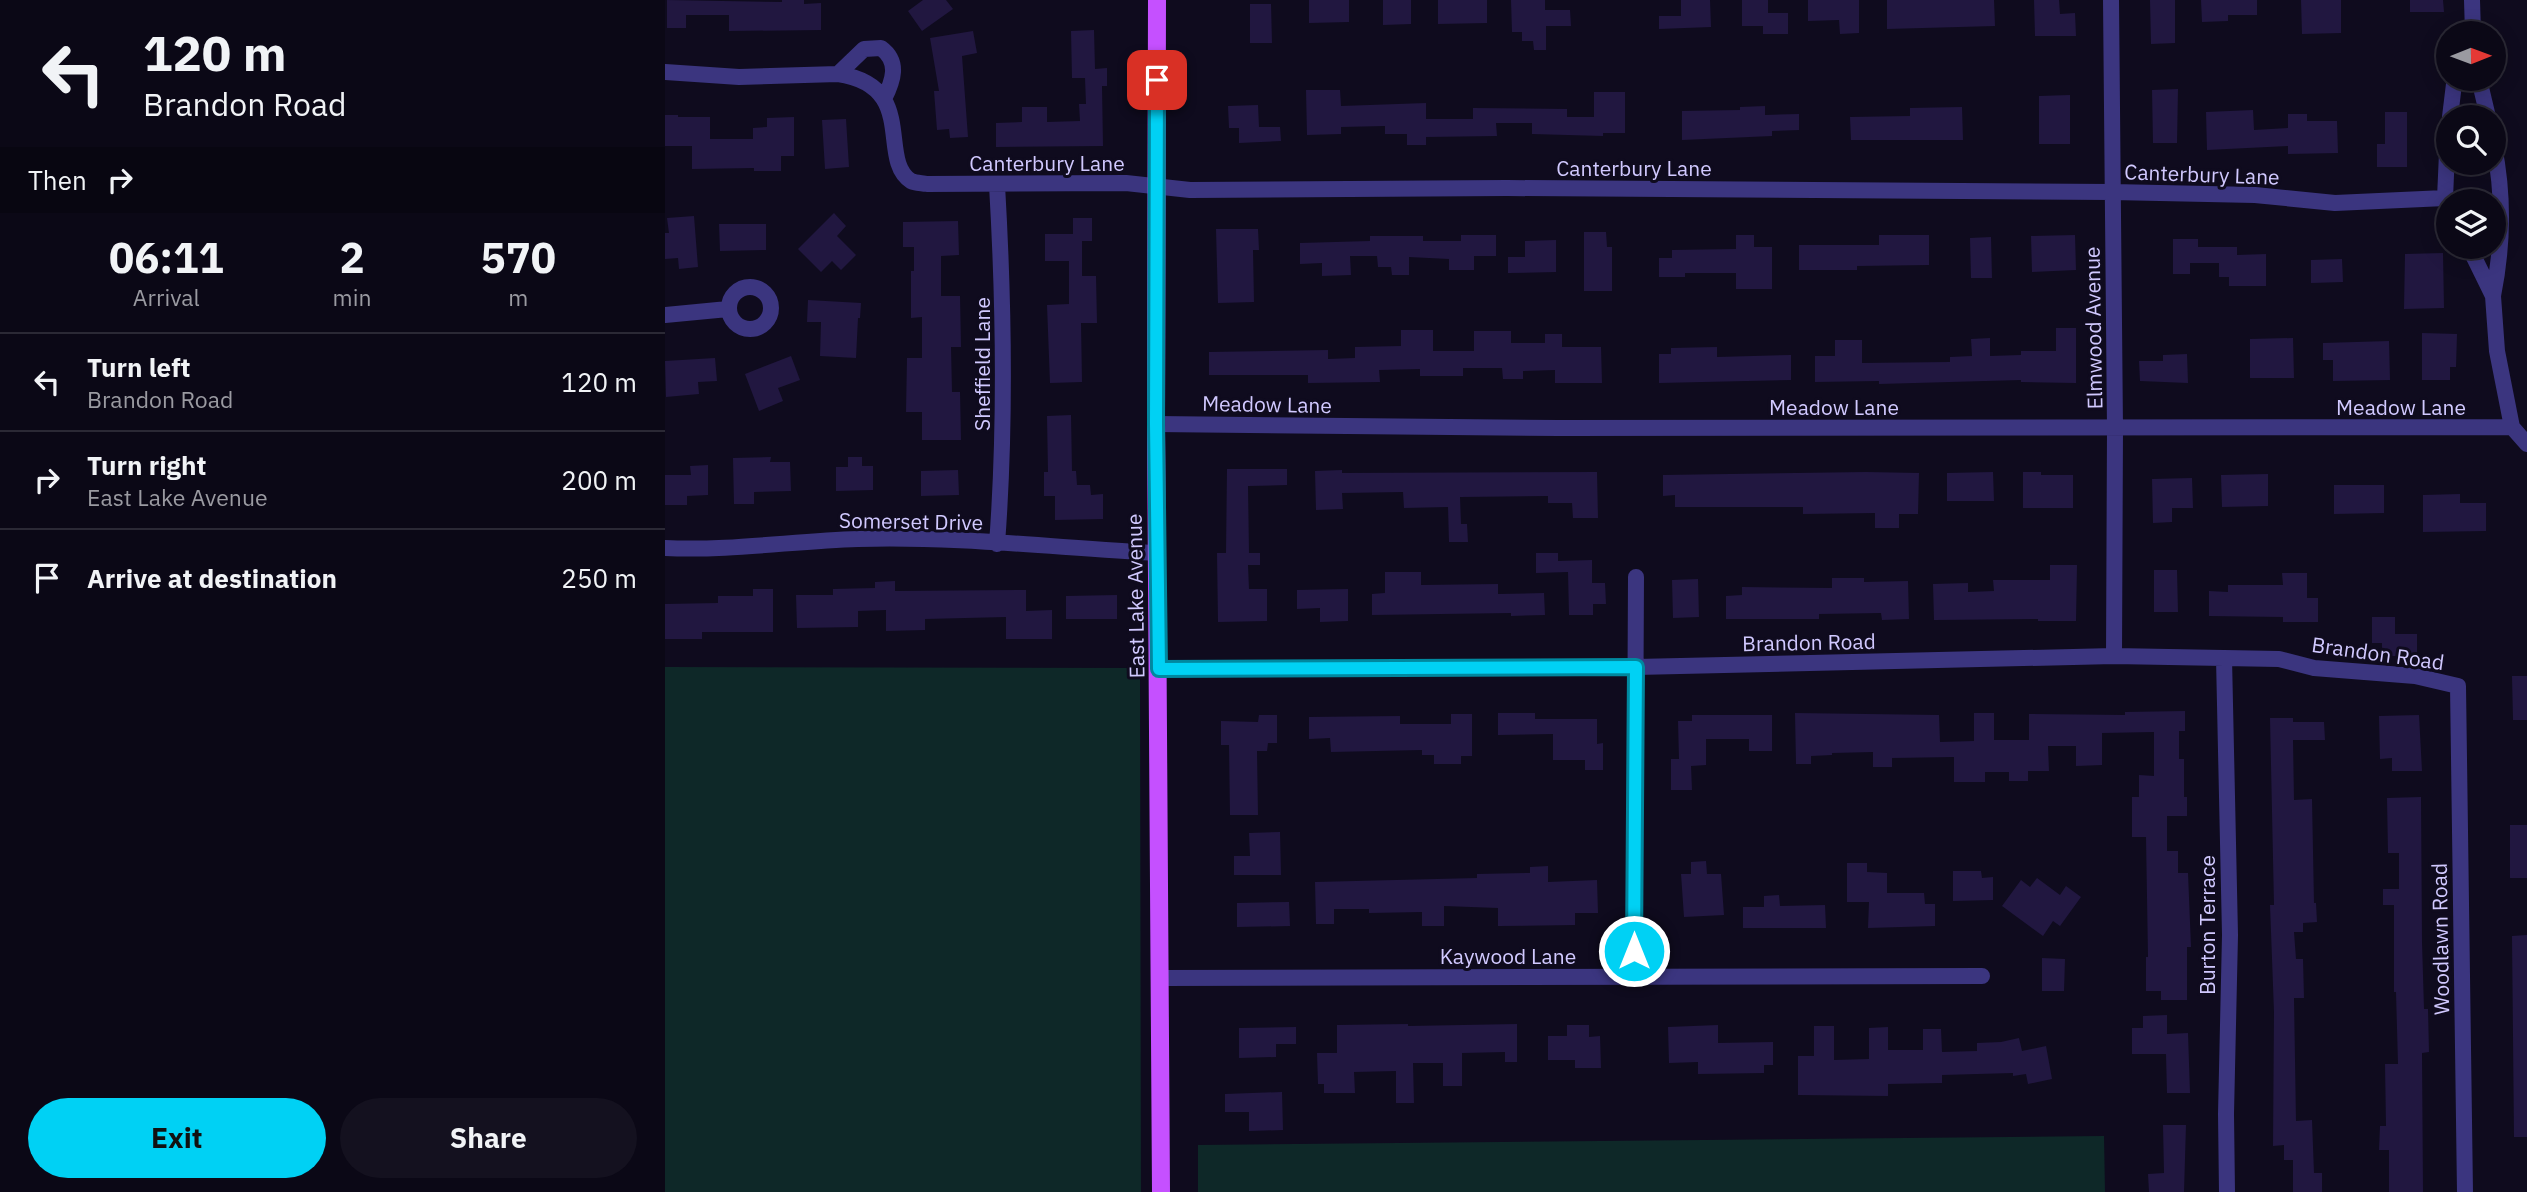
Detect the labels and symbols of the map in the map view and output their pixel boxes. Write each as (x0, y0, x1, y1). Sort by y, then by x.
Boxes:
north arrow (2436, 21, 2506, 91)
pin (1127, 50, 1187, 110)
street label: Canterbury Lane (969, 149, 1125, 177)
street label: Canterbury Lane (1556, 154, 1712, 182)
street label: Canterbury Lane (2124, 157, 2280, 191)
street label: Elmwood Avenue (2078, 246, 2108, 410)
street label: Sheffield Lane (968, 297, 996, 431)
street label: Meadow Lane (1202, 389, 1332, 419)
street label: Meadow Lane (1769, 393, 1899, 421)
street label: Meadow Lane (2336, 393, 2466, 421)
street label: Somerset Drive (839, 506, 983, 536)
street label: East Lake Avenue (1120, 513, 1150, 679)
street label: Brandon Road (1742, 627, 1876, 657)
street label: Brandon Road (2310, 630, 2446, 676)
street label: Burton Terrace (2193, 855, 2221, 995)
street label: Woodlawn Road (2425, 863, 2455, 1015)
position arrow (1597, 914, 1671, 988)
street label: Kaywood Lane (1440, 942, 1576, 970)

